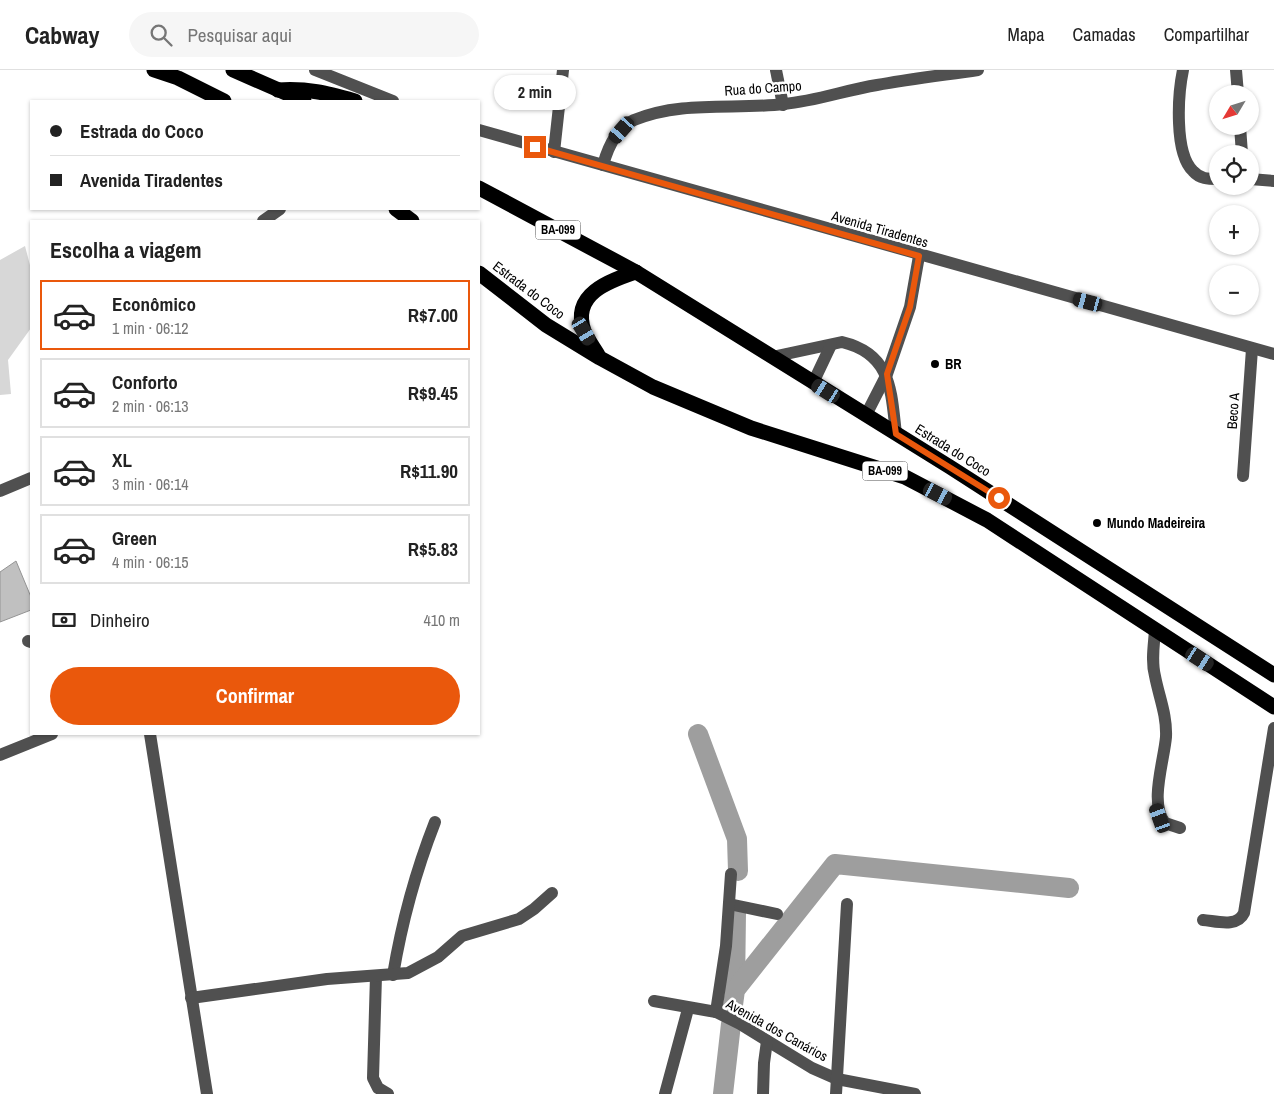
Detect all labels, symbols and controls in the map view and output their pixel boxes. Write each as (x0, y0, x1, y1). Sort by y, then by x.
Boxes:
search box (129, 12, 479, 57)
text: Cabway (25, 19, 99, 51)
icon: search (147, 21, 175, 49)
text: Pesquisar aqui (187, 22, 292, 48)
text: Mapa (1008, 22, 1045, 47)
text: Camadas (1073, 22, 1136, 47)
text: Compartilhar (1164, 22, 1249, 47)
callout: 2 min (494, 75, 576, 110)
street label: Rua do Campo (724, 76, 802, 100)
text: 2 min (518, 81, 552, 103)
north arrow (1209, 85, 1259, 135)
map controls (1209, 85, 1259, 315)
car (606, 114, 637, 146)
text: Estrada do Coco (80, 118, 204, 144)
route end (524, 136, 546, 158)
button: locate (1209, 145, 1259, 195)
text: Avenida Tiradentes (80, 167, 223, 193)
button: + (1209, 205, 1259, 255)
street label: Avenida Tiradentes (829, 206, 931, 251)
road number: BA-099 (536, 220, 580, 240)
text: Escolha a viagem (50, 235, 201, 265)
street label: Estrada do Coco (489, 257, 569, 323)
button: − (1209, 265, 1259, 315)
text: Econômico (112, 291, 196, 317)
car (1071, 291, 1104, 313)
icon: car (52, 293, 97, 338)
text: R$7.00 (408, 302, 458, 328)
car (569, 314, 598, 348)
text: 1 min · 06:12 (112, 317, 189, 339)
place label: BR (945, 355, 962, 373)
marker: BR (929, 358, 941, 370)
text: Conforto (112, 369, 178, 395)
icon: car (52, 371, 97, 416)
car (809, 377, 842, 405)
text: R$9.45 (408, 380, 458, 406)
street label: Beco A (1223, 392, 1243, 430)
text: 2 min · 06:13 (112, 395, 189, 417)
street label: Estrada do Coco (912, 420, 994, 480)
text: XL (112, 447, 132, 473)
icon: car (52, 449, 97, 494)
text: R$11.90 (400, 458, 458, 484)
road number: BA-099 (862, 462, 908, 481)
text: 3 min · 06:14 (112, 473, 189, 495)
car (921, 481, 954, 507)
route start (988, 487, 1010, 509)
place label: Mundo Madeireira (1107, 514, 1206, 532)
marker: Mundo Madeireira (1091, 517, 1103, 529)
text: Green (112, 525, 157, 551)
icon: car (52, 527, 97, 572)
text: R$5.83 (408, 536, 458, 562)
text: 4 min · 06:15 (112, 551, 189, 573)
icon: cash (50, 606, 78, 634)
text: Dinheiro (90, 607, 150, 633)
text: 410 m (424, 609, 460, 631)
car (1183, 645, 1216, 673)
button: Confirmar (50, 667, 460, 725)
car (1147, 801, 1172, 835)
street label: Avenida dos Canários (722, 994, 831, 1065)

